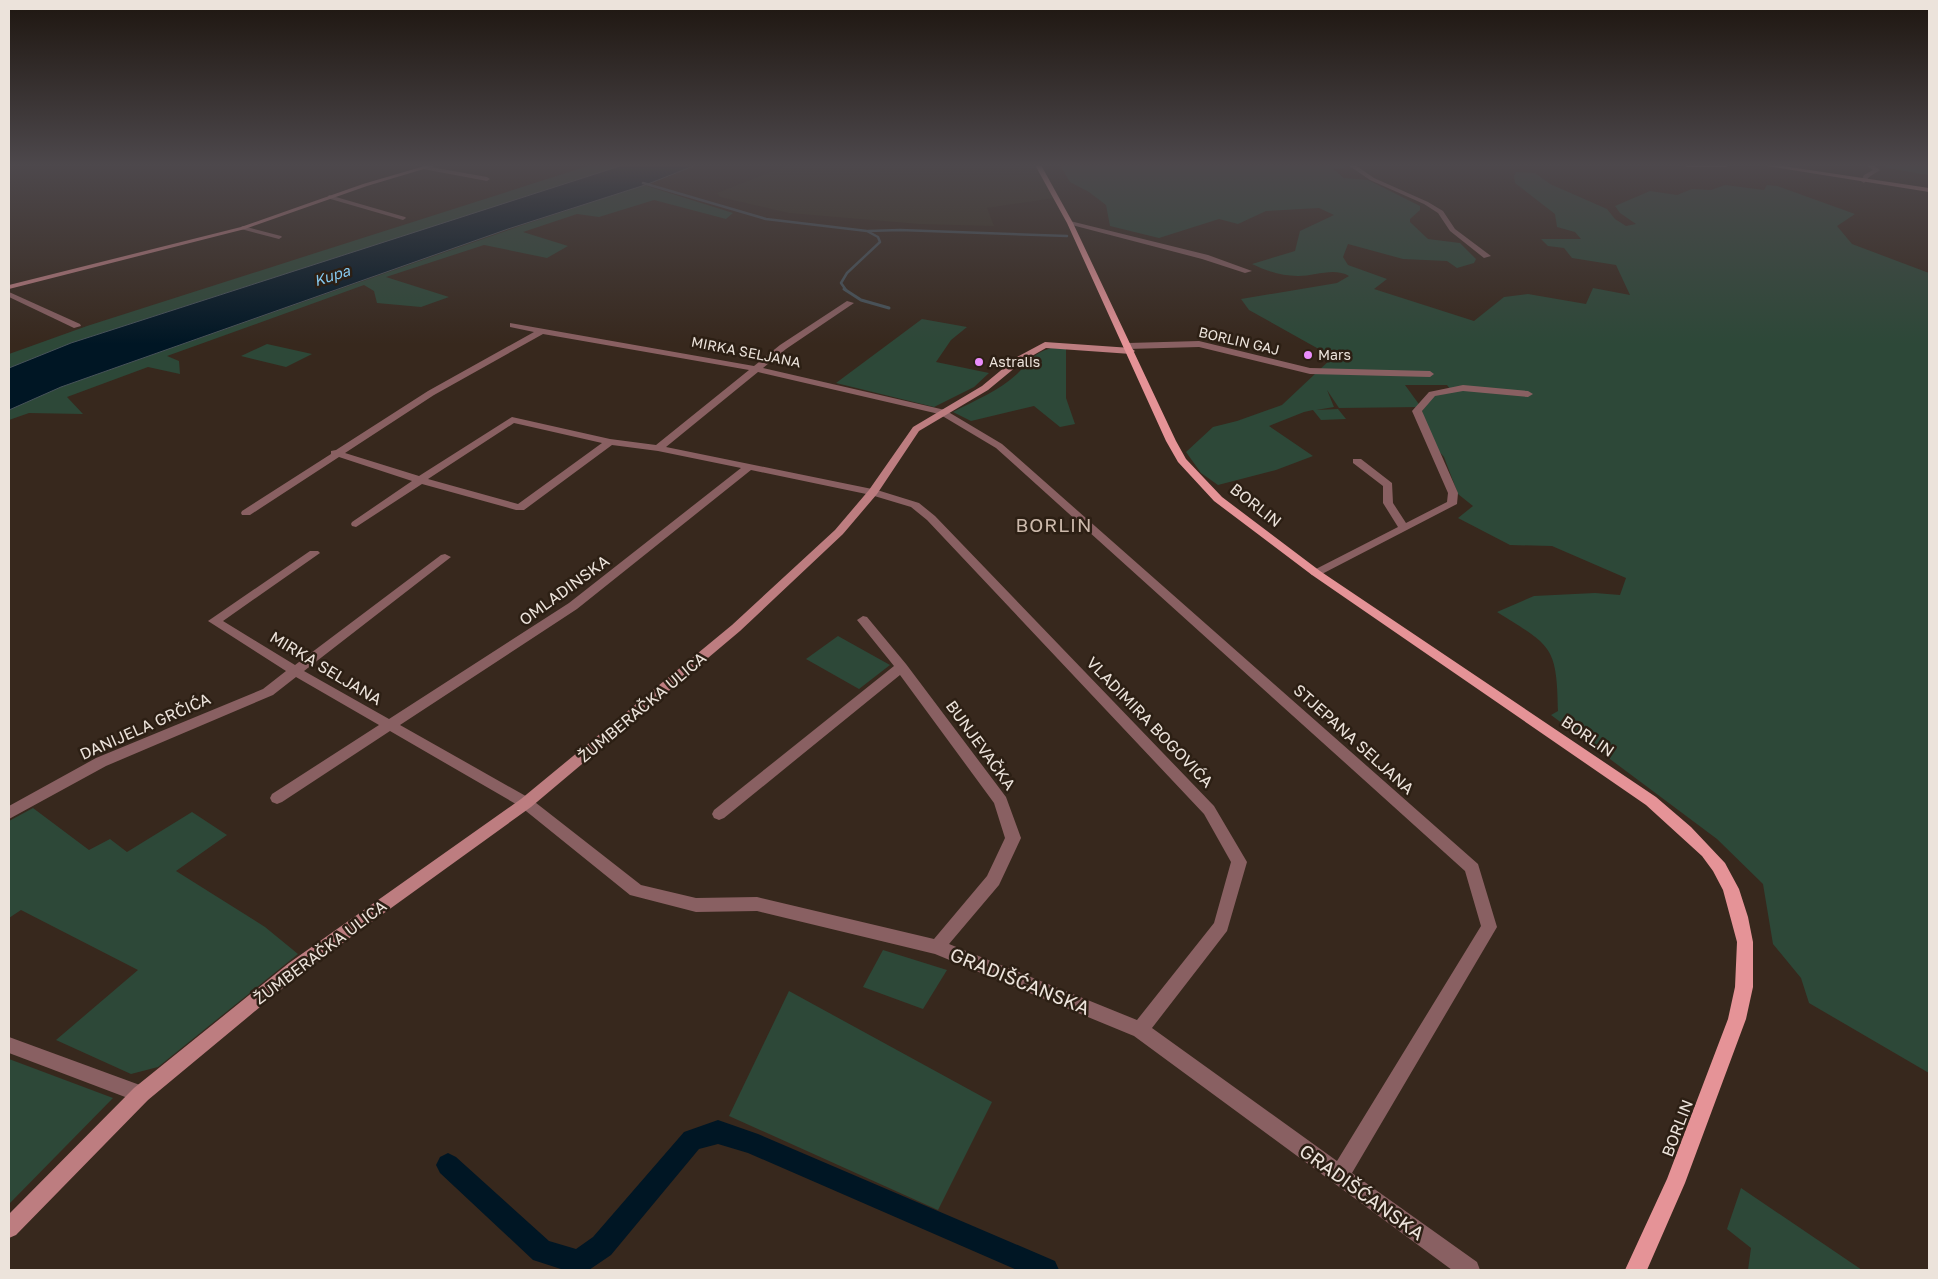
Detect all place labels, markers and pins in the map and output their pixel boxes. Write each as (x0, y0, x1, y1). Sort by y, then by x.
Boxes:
place label: Mars (1318, 346, 1351, 363)
marker: Mars (1302, 349, 1314, 361)
place label: Astralis (989, 353, 1040, 370)
marker: Astralis (973, 356, 985, 368)

